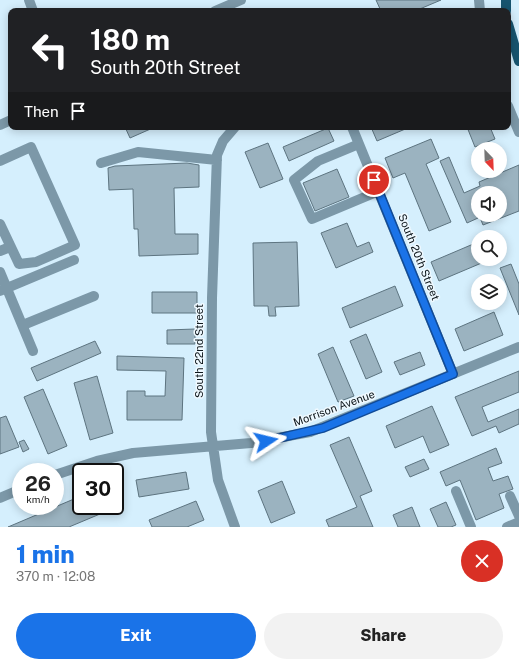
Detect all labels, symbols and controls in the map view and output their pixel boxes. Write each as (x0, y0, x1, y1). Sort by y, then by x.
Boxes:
text: 180 m (90, 23, 170, 56)
icon: left (24, 24, 76, 76)
text: South 20th Street (90, 57, 240, 78)
icon: arrive (67, 100, 89, 122)
text: Then (24, 103, 59, 120)
north arrow (471, 142, 507, 178)
map controls (471, 142, 507, 310)
pin (357, 163, 391, 197)
icon: arrive (363, 169, 385, 191)
button: sound (471, 186, 507, 222)
street label: South 20th Street (396, 212, 442, 302)
button: search (471, 230, 507, 266)
button: layers (471, 274, 507, 310)
street label: South 22nd Street (193, 304, 205, 398)
street label: Morrison Avenue (292, 388, 376, 428)
position arrow (245, 420, 287, 462)
speed limit sign: 30 (72, 463, 124, 515)
text: 26 (25, 472, 51, 496)
text: km/h (26, 493, 50, 505)
text: 1 min (16, 540, 75, 568)
button: close (461, 540, 503, 582)
text: 370 m · 12:08 (16, 569, 95, 584)
button: Exit (16, 613, 256, 659)
button: Share (264, 613, 503, 659)

